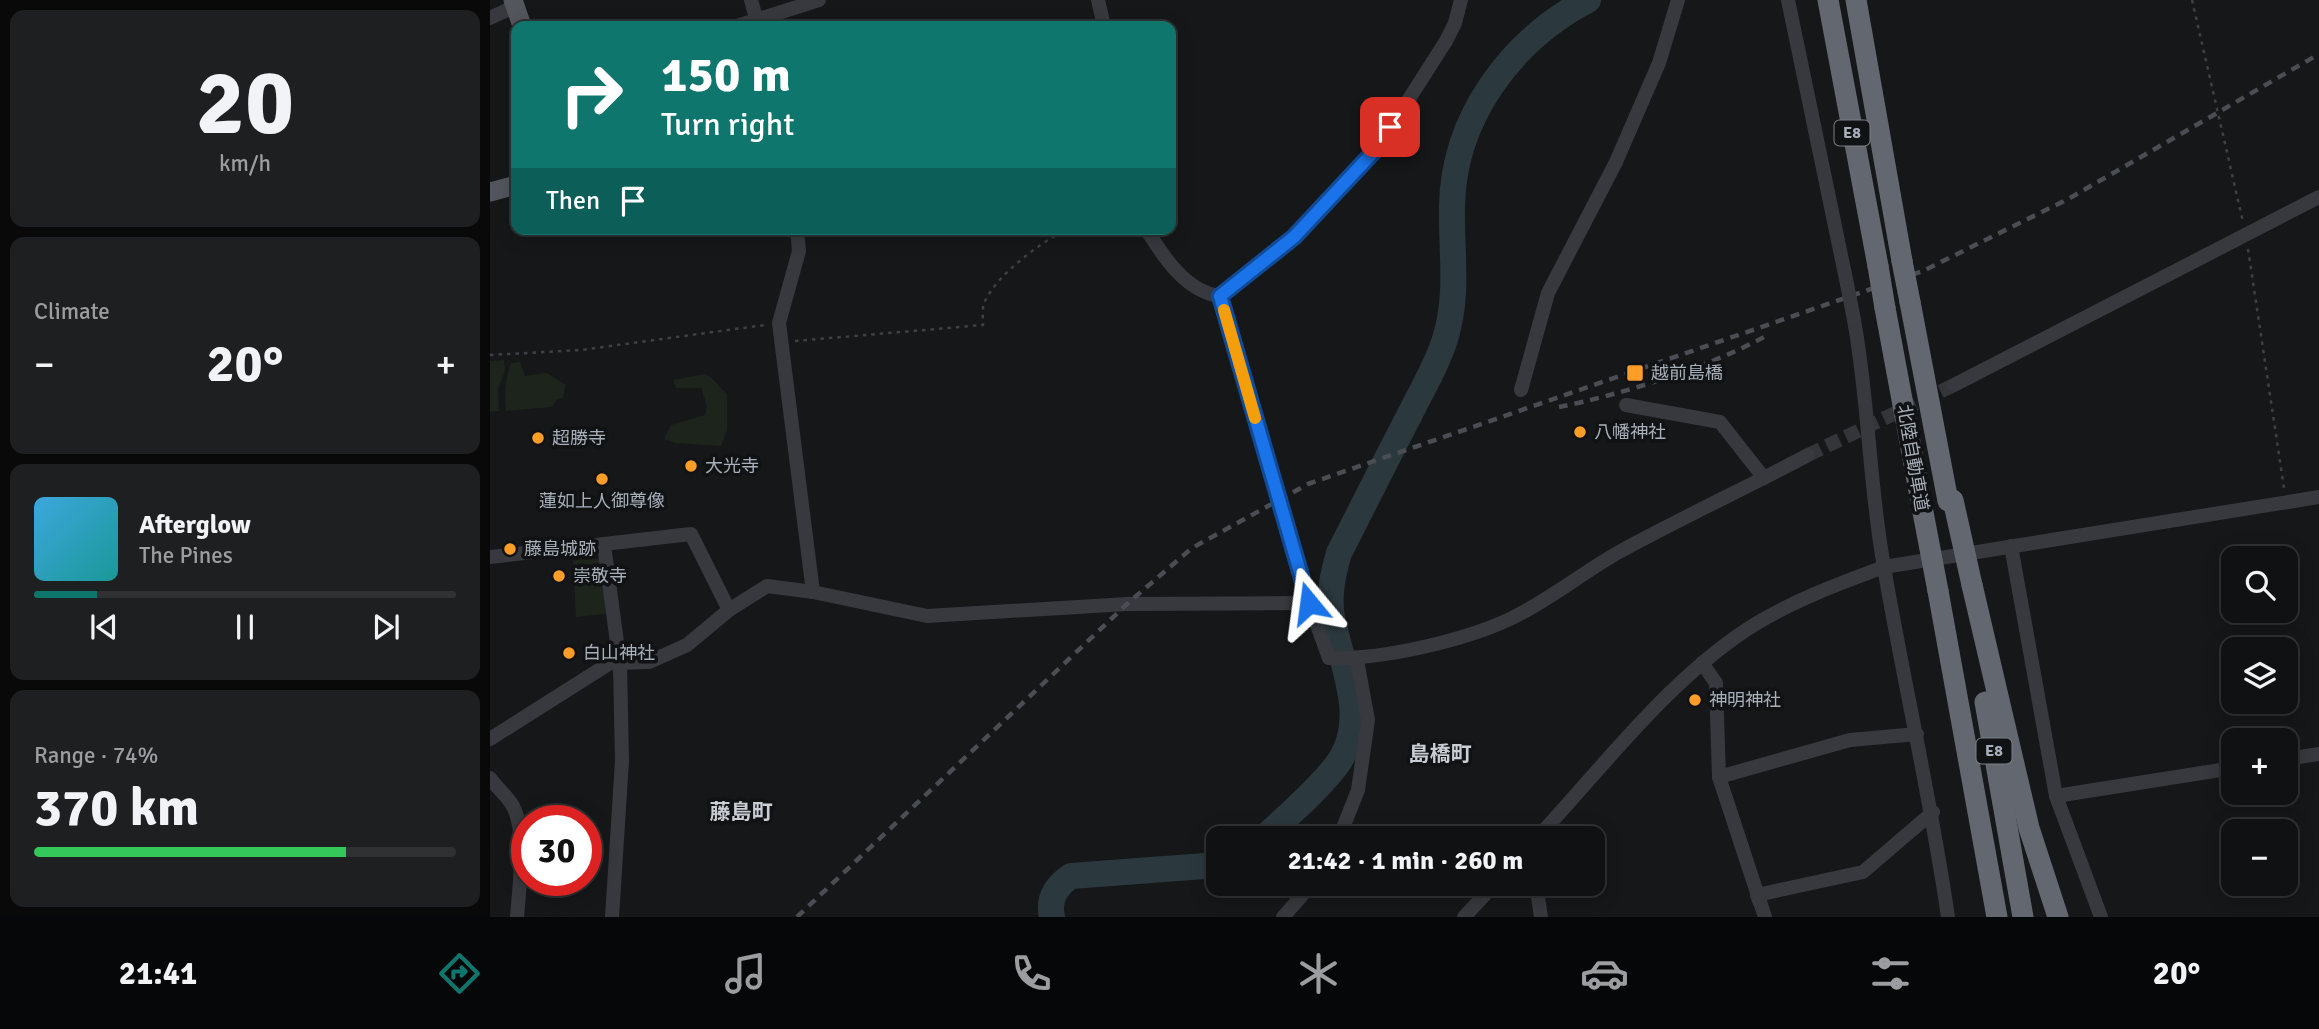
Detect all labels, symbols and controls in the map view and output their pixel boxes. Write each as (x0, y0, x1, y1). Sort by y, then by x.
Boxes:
text: 150 m (661, 45, 791, 105)
text: 20 (196, 47, 294, 160)
icon: right (546, 49, 637, 140)
pin (1360, 97, 1420, 157)
text: Turn right (661, 105, 794, 144)
icon: arrive (1371, 108, 1409, 146)
road number: E8 (1834, 120, 1870, 146)
text: km/h (219, 149, 271, 178)
icon: arrive (614, 182, 652, 220)
text: Then (546, 185, 600, 217)
text: Climate (34, 297, 110, 326)
text: 20° (207, 332, 283, 396)
text: − (34, 341, 55, 388)
text: + (435, 341, 456, 388)
place label: 越前島橋 (1651, 362, 1723, 384)
marker: 越前島橋 (1625, 363, 1645, 383)
street label: 北陸自動車道 (1893, 403, 1933, 513)
place label: 八幡神社 (1594, 421, 1666, 443)
marker: 八幡神社 (1572, 424, 1588, 440)
place label: 超勝寺 (552, 427, 606, 449)
marker: 超勝寺 (530, 430, 546, 446)
place label: 大光寺 (705, 455, 759, 477)
marker: 大光寺 (683, 458, 699, 474)
marker: 蓮如上人御尊像 (594, 471, 610, 487)
place label: 蓮如上人御尊像 (539, 490, 665, 512)
text: Afterglow (139, 509, 251, 541)
place label: 藤島城跡 (524, 538, 596, 560)
text: The Pines (139, 541, 233, 570)
marker: 藤島城跡 (502, 541, 518, 557)
map controls (2221, 546, 2298, 896)
button: search (2221, 546, 2298, 623)
place label: 崇敬寺 (573, 565, 627, 587)
position arrow (1272, 566, 1346, 640)
marker: 崇敬寺 (551, 568, 567, 584)
icon: previous (85, 608, 123, 646)
icon: pause (226, 608, 264, 646)
icon: next (367, 608, 405, 646)
button: layers (2221, 637, 2298, 714)
place label: 白山神社 (583, 642, 655, 664)
marker: 白山神社 (561, 645, 577, 661)
place label: 神明神社 (1709, 689, 1781, 711)
marker: 神明神社 (1687, 692, 1703, 708)
button: + (2221, 728, 2298, 805)
road number: E8 (1976, 738, 2012, 764)
text: Range · 74% (34, 741, 158, 770)
district label: 島橋町 (1409, 741, 1472, 767)
text: 370 km (34, 776, 199, 840)
district label: 藤島町 (710, 799, 773, 825)
speed limit sign: 30 (511, 805, 602, 896)
button: − (2221, 819, 2298, 896)
text: 21:42 · 1 min · 260 m (1288, 845, 1523, 877)
icon: directions (435, 949, 484, 998)
icon: music (721, 949, 770, 998)
icon: phone (1007, 949, 1056, 998)
icon: climate (1294, 949, 1343, 998)
icon: car (1580, 949, 1629, 998)
icon: filters (1866, 949, 1915, 998)
text: 21:41 (119, 954, 197, 993)
text: 20° (2153, 954, 2200, 993)

